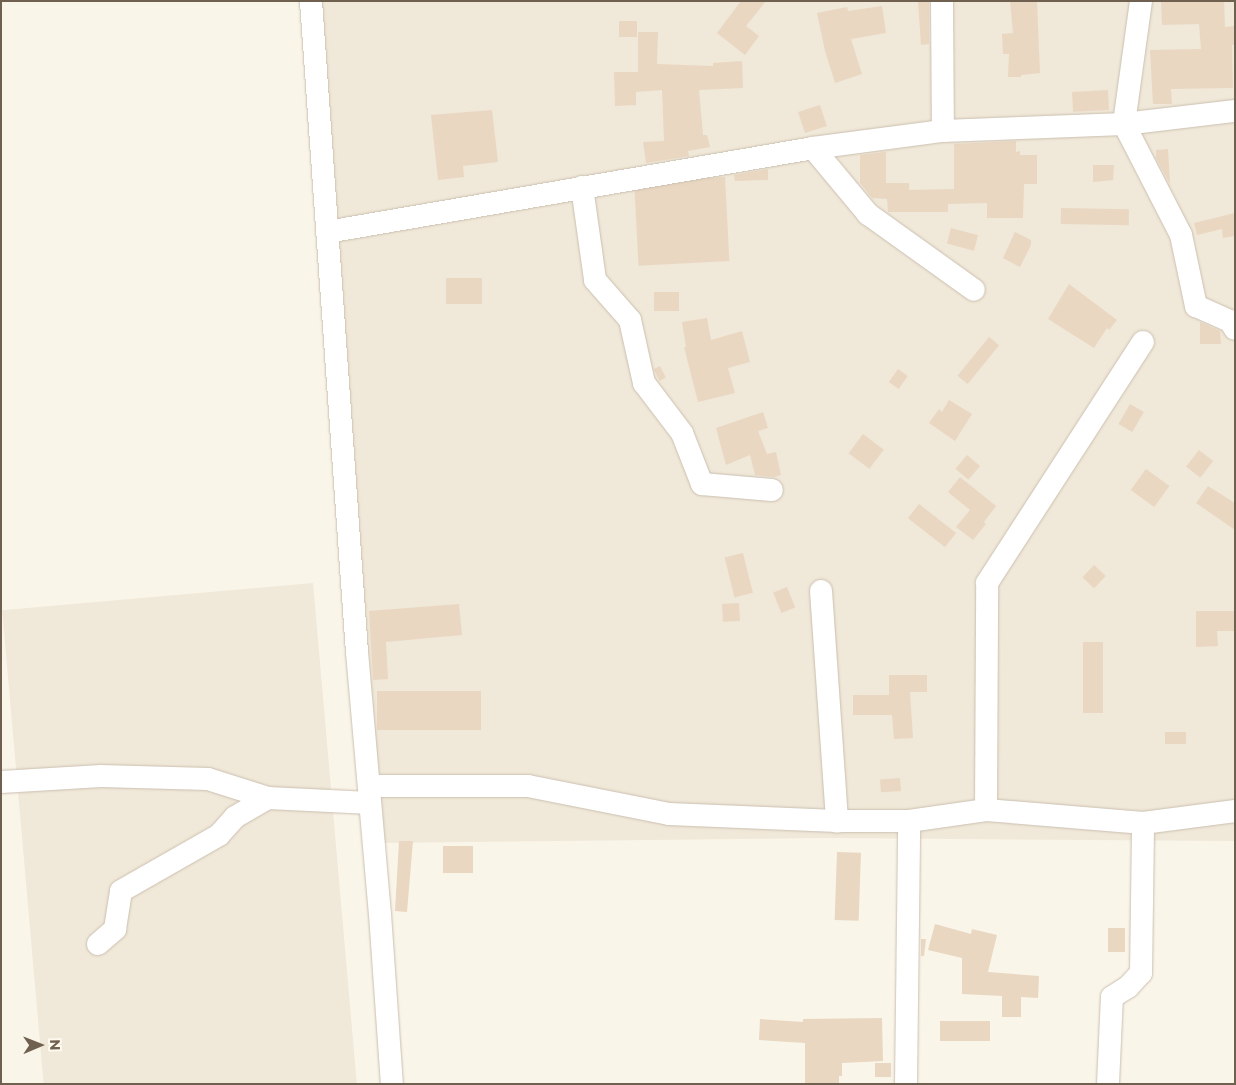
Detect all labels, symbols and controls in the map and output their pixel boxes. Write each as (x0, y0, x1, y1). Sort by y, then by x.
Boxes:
north arrow (15, 1020, 65, 1070)
text: N (46, 1039, 64, 1051)

